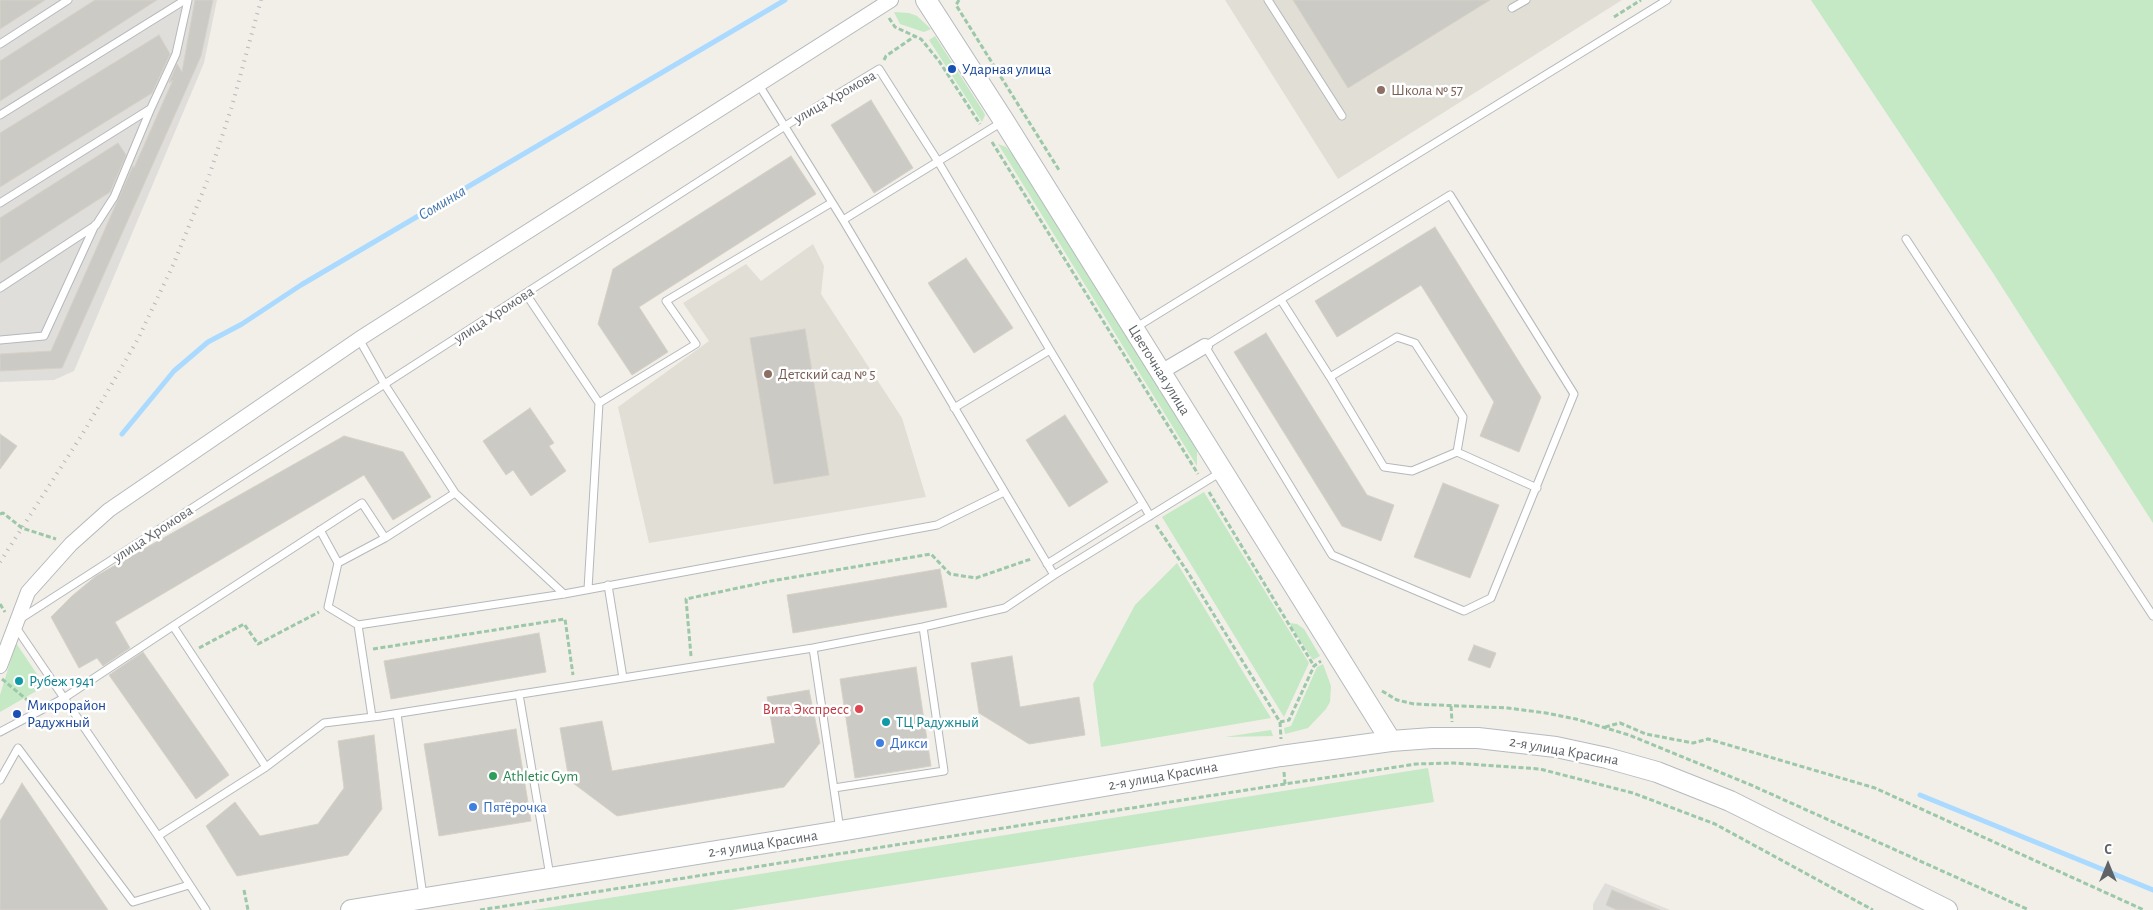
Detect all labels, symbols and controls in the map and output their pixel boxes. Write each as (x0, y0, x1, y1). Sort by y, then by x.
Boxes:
place label: Ударная улица (962, 60, 1051, 78)
marker: Ударная улица (946, 63, 958, 75)
street label: улица Хромова (791, 66, 879, 128)
place label: Школа № 57 (1391, 81, 1463, 99)
marker: Школа № 57 (1375, 84, 1387, 96)
water label: Соминка (415, 181, 469, 225)
street label: улица Хромова (451, 282, 537, 348)
street label: Цветочная улица (1124, 321, 1194, 419)
place label: Детский сад № 5 (778, 365, 876, 383)
marker: Детский сад № 5 (762, 368, 774, 380)
street label: улица Хромова (110, 501, 196, 567)
place label: Рубеж 1941 (29, 672, 95, 690)
marker: Рубеж 1941 (13, 675, 25, 687)
place label: Микрорайон Радужный (27, 696, 106, 731)
place label: Вита Экспресс (762, 700, 849, 718)
marker: Вита Экспресс (853, 703, 865, 715)
marker: Микрорайон Радужный (11, 708, 23, 720)
place label: ТЦ Радужный (896, 713, 979, 731)
marker: ТЦ Радужный (880, 716, 892, 728)
street label: 2-я улица Красина (1508, 733, 1620, 769)
place label: Дикси (890, 734, 928, 752)
marker: Дикси (874, 737, 886, 749)
street label: 2-я улица Красина (1107, 758, 1219, 794)
place label: Athletic Gym (503, 767, 578, 785)
marker: Athletic Gym (487, 770, 499, 782)
place label: Пятёрочка (483, 798, 547, 816)
marker: Пятёрочка (467, 801, 479, 813)
street label: 2-я улица Красина (707, 826, 819, 862)
north arrow (2083, 840, 2133, 890)
text: С (2104, 843, 2112, 857)

